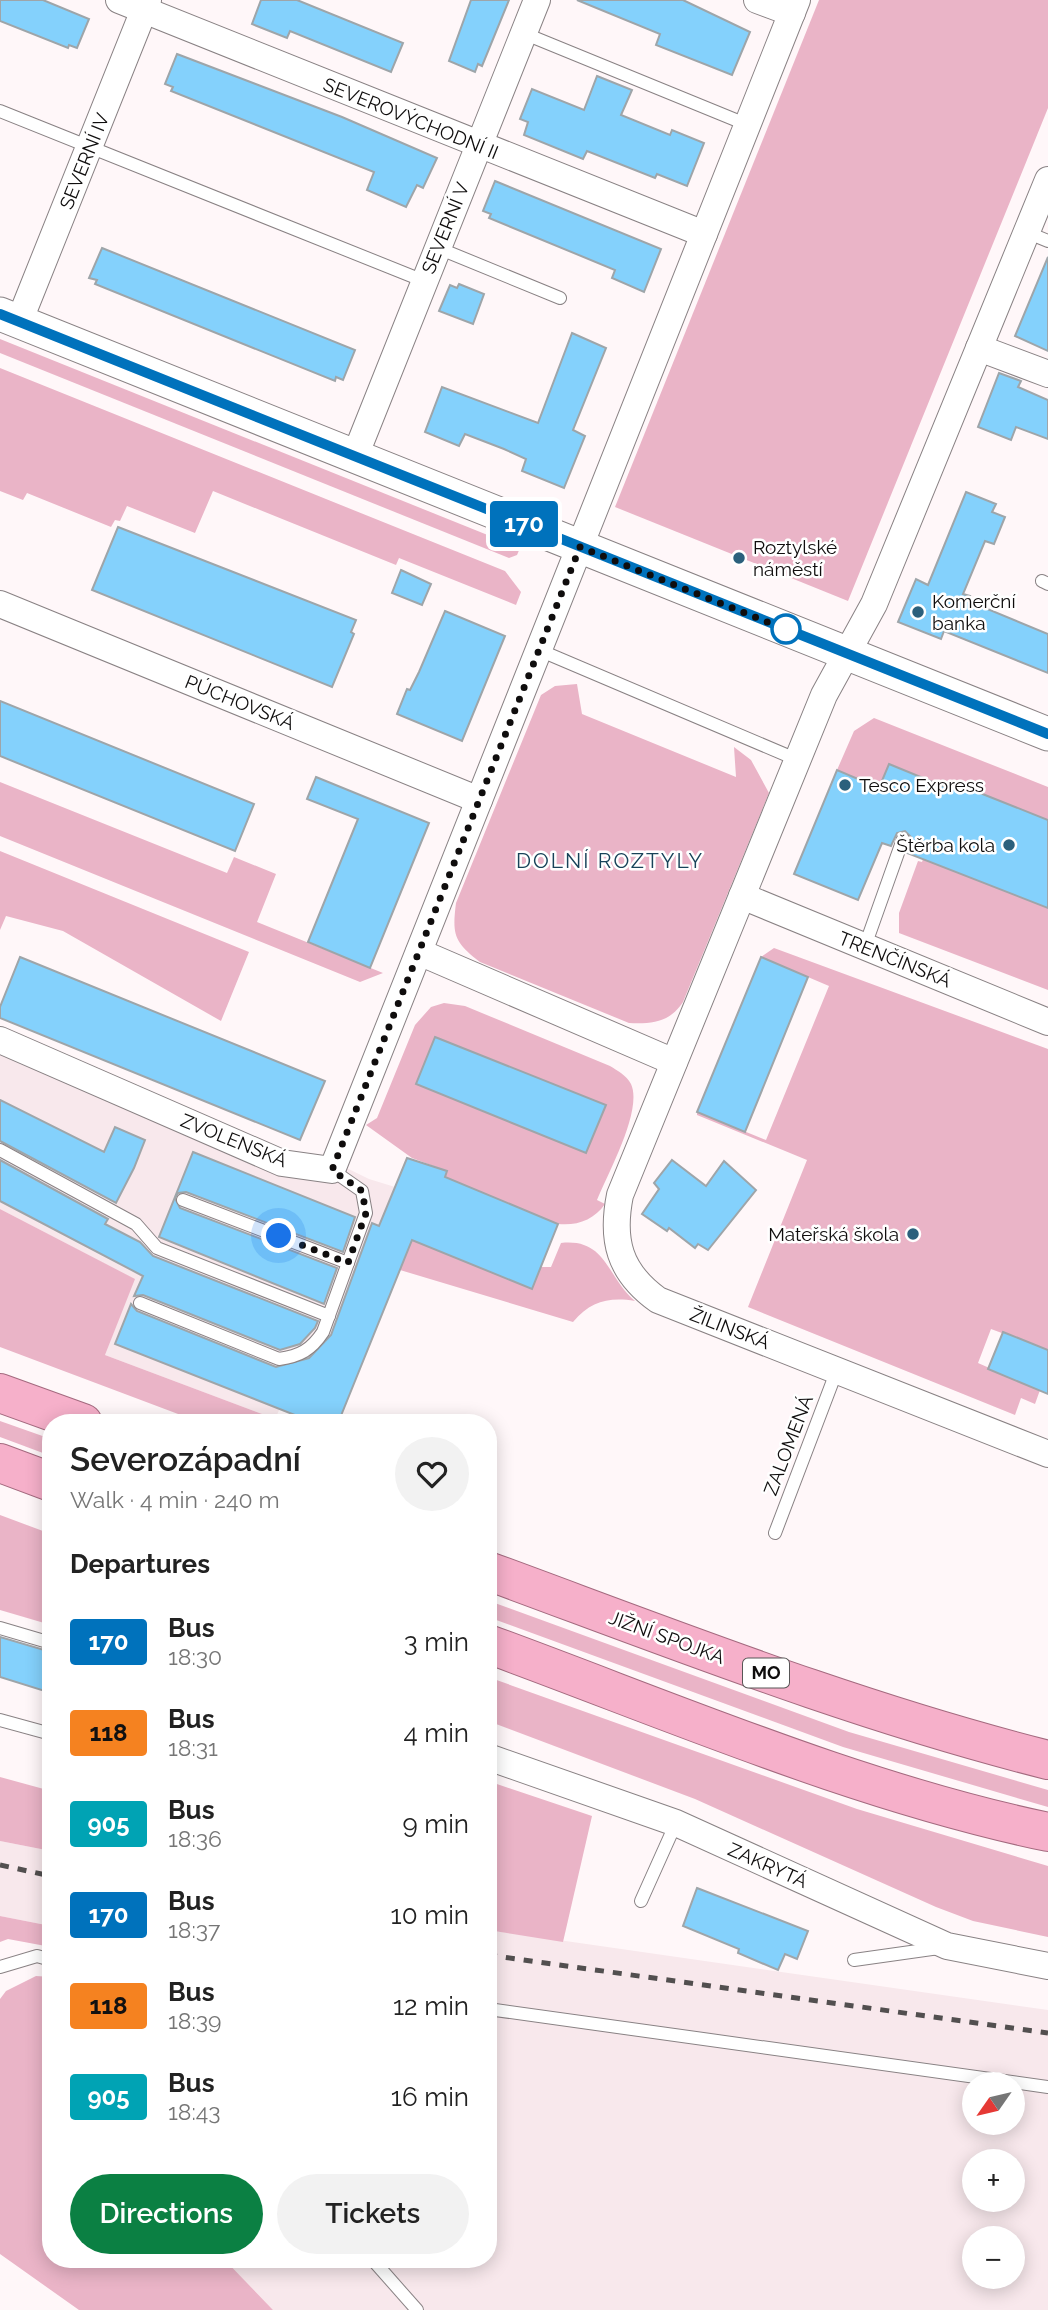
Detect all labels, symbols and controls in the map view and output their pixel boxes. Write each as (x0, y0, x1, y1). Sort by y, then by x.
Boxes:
street label: SEVEROVÝCHODNÍ II (320, 73, 502, 163)
street label: SEVERNÍ IV (55, 110, 113, 212)
street label: SEVERNÍ V (417, 179, 473, 277)
line badge: 170 (484, 501, 564, 547)
text: 170 (504, 509, 544, 538)
place label: Roztylské náměstí (753, 536, 837, 580)
marker: Roztylské náměstí (731, 550, 747, 566)
place label: Komerční banka (932, 590, 1016, 634)
marker: Komerční banka (910, 604, 926, 620)
unlabelled marker (771, 614, 801, 644)
street label: PÚCHOVSKÁ (182, 670, 298, 734)
place label: Tesco Express (859, 774, 984, 796)
marker: Tesco Express (837, 777, 853, 793)
place label: Štěrba kola (896, 834, 995, 856)
marker: Štěrba kola (1001, 837, 1017, 853)
district label: DOLNÍ ROZTYLY (516, 848, 704, 873)
street label: TRENČÍNSKÁ (836, 926, 955, 992)
street label: ZVOLENSKÁ (178, 1109, 290, 1171)
your location (261, 1218, 296, 1253)
place label: Mateřská škola (768, 1223, 899, 1245)
marker: Mateřská škola (905, 1226, 921, 1242)
street label: ŽILINSKÁ (687, 1303, 773, 1353)
street label: ZALOMENÁ (759, 1392, 817, 1498)
button: heart (395, 1437, 469, 1511)
text: Severozápadní (70, 1440, 301, 1479)
text: Walk · 4 min · 240 m (70, 1486, 280, 1513)
text: Departures (70, 1549, 210, 1579)
street label: JIŽNÍ SPOJKA (606, 1606, 728, 1668)
text: Bus (168, 1613, 215, 1643)
text: 170 (88, 1627, 129, 1656)
text: 3 min (404, 1627, 469, 1657)
text: 18:30 (168, 1643, 222, 1670)
road number: MO (743, 1658, 789, 1688)
text: Bus (168, 1704, 215, 1734)
text: 118 (89, 1718, 128, 1747)
text: 4 min (403, 1718, 469, 1748)
text: 18:31 (168, 1734, 218, 1761)
text: Bus (168, 1795, 215, 1825)
text: 905 (87, 1809, 130, 1838)
text: 9 min (402, 1809, 469, 1839)
text: 18:36 (168, 1825, 222, 1852)
street label: ZAKRYTÁ (725, 1838, 811, 1892)
text: Bus (168, 1886, 215, 1916)
text: 170 (88, 1900, 129, 1929)
text: 10 min (391, 1900, 469, 1930)
text: 18:37 (168, 1916, 220, 1943)
text: Bus (168, 1977, 215, 2007)
text: 118 (89, 1991, 128, 2020)
text: 12 min (393, 1991, 469, 2021)
text: 18:39 (168, 2007, 222, 2034)
text: Bus (168, 2068, 215, 2098)
north arrow (962, 2072, 1026, 2135)
map controls (962, 2072, 1025, 2289)
text: 905 (87, 2082, 130, 2111)
text: 16 min (391, 2082, 469, 2112)
text: 18:43 (168, 2098, 221, 2125)
button: + (962, 2149, 1025, 2212)
button: Directions (70, 2174, 263, 2254)
button: Tickets (277, 2174, 469, 2254)
button: − (962, 2226, 1025, 2289)

